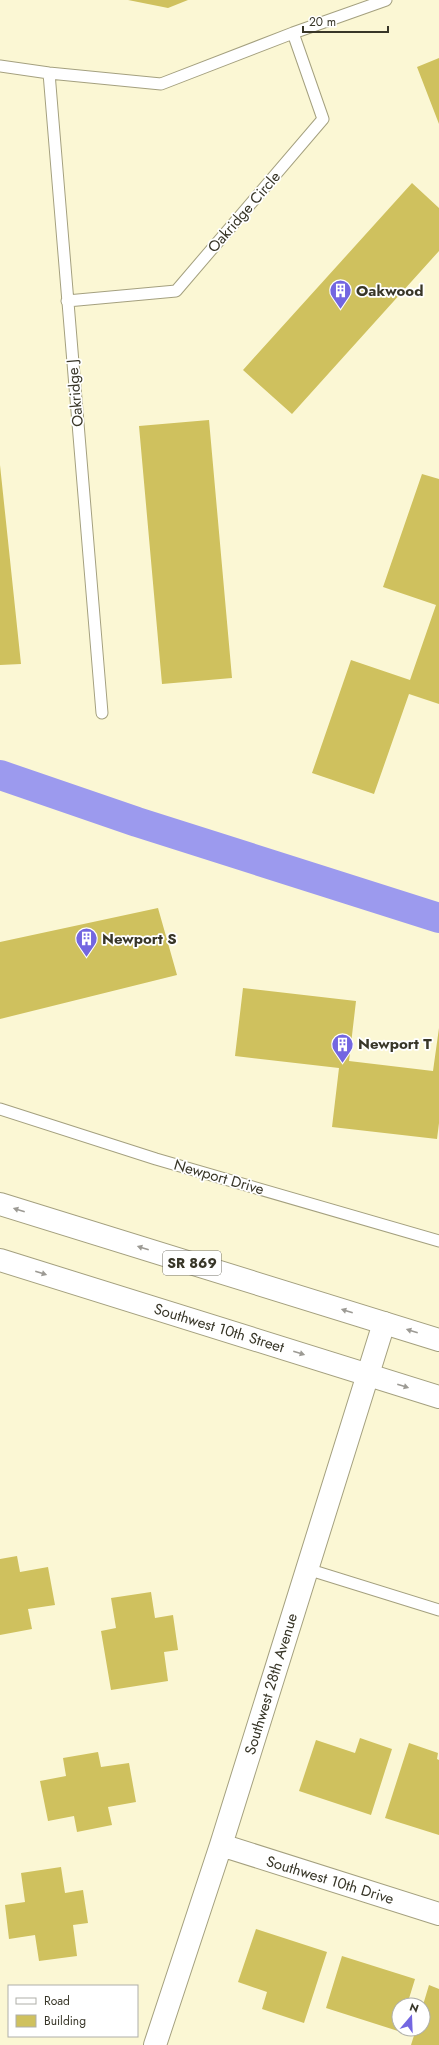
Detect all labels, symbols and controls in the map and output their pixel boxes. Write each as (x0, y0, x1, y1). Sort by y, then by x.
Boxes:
scale bar (303, 8, 388, 34)
text: 20 m (309, 13, 336, 31)
street label: Oakridge Circle (202, 166, 286, 258)
building icon: Oakwood (328, 278, 354, 311)
place label: Oakwood (356, 280, 423, 302)
street label: Oakridge J (61, 358, 89, 428)
building icon: Newport S (73, 926, 99, 959)
place label: Newport S (102, 928, 177, 950)
building icon: Newport T (330, 1031, 356, 1064)
place label: Newport T (358, 1033, 432, 1055)
street label: Newport Drive (171, 1154, 267, 1200)
one-way arrow (12, 1206, 24, 1212)
one-way arrow (136, 1245, 148, 1251)
road number: SR 869 (163, 1251, 221, 1275)
one-way arrow (36, 1270, 48, 1276)
street label: Southwest 10th Street (151, 1298, 287, 1358)
one-way arrow (341, 1308, 353, 1314)
one-way arrow (405, 1328, 417, 1334)
one-way arrow (293, 1350, 305, 1356)
one-way arrow (397, 1383, 409, 1389)
street label: Southwest 28th Avenue (239, 1610, 303, 1757)
street label: Southwest 10th Drive (263, 1850, 397, 1910)
legend (8, 1985, 138, 2037)
text: Road (44, 1992, 70, 2010)
north arrow (391, 1997, 431, 2037)
text: N (408, 1999, 421, 2017)
text: Building (44, 2012, 86, 2030)

